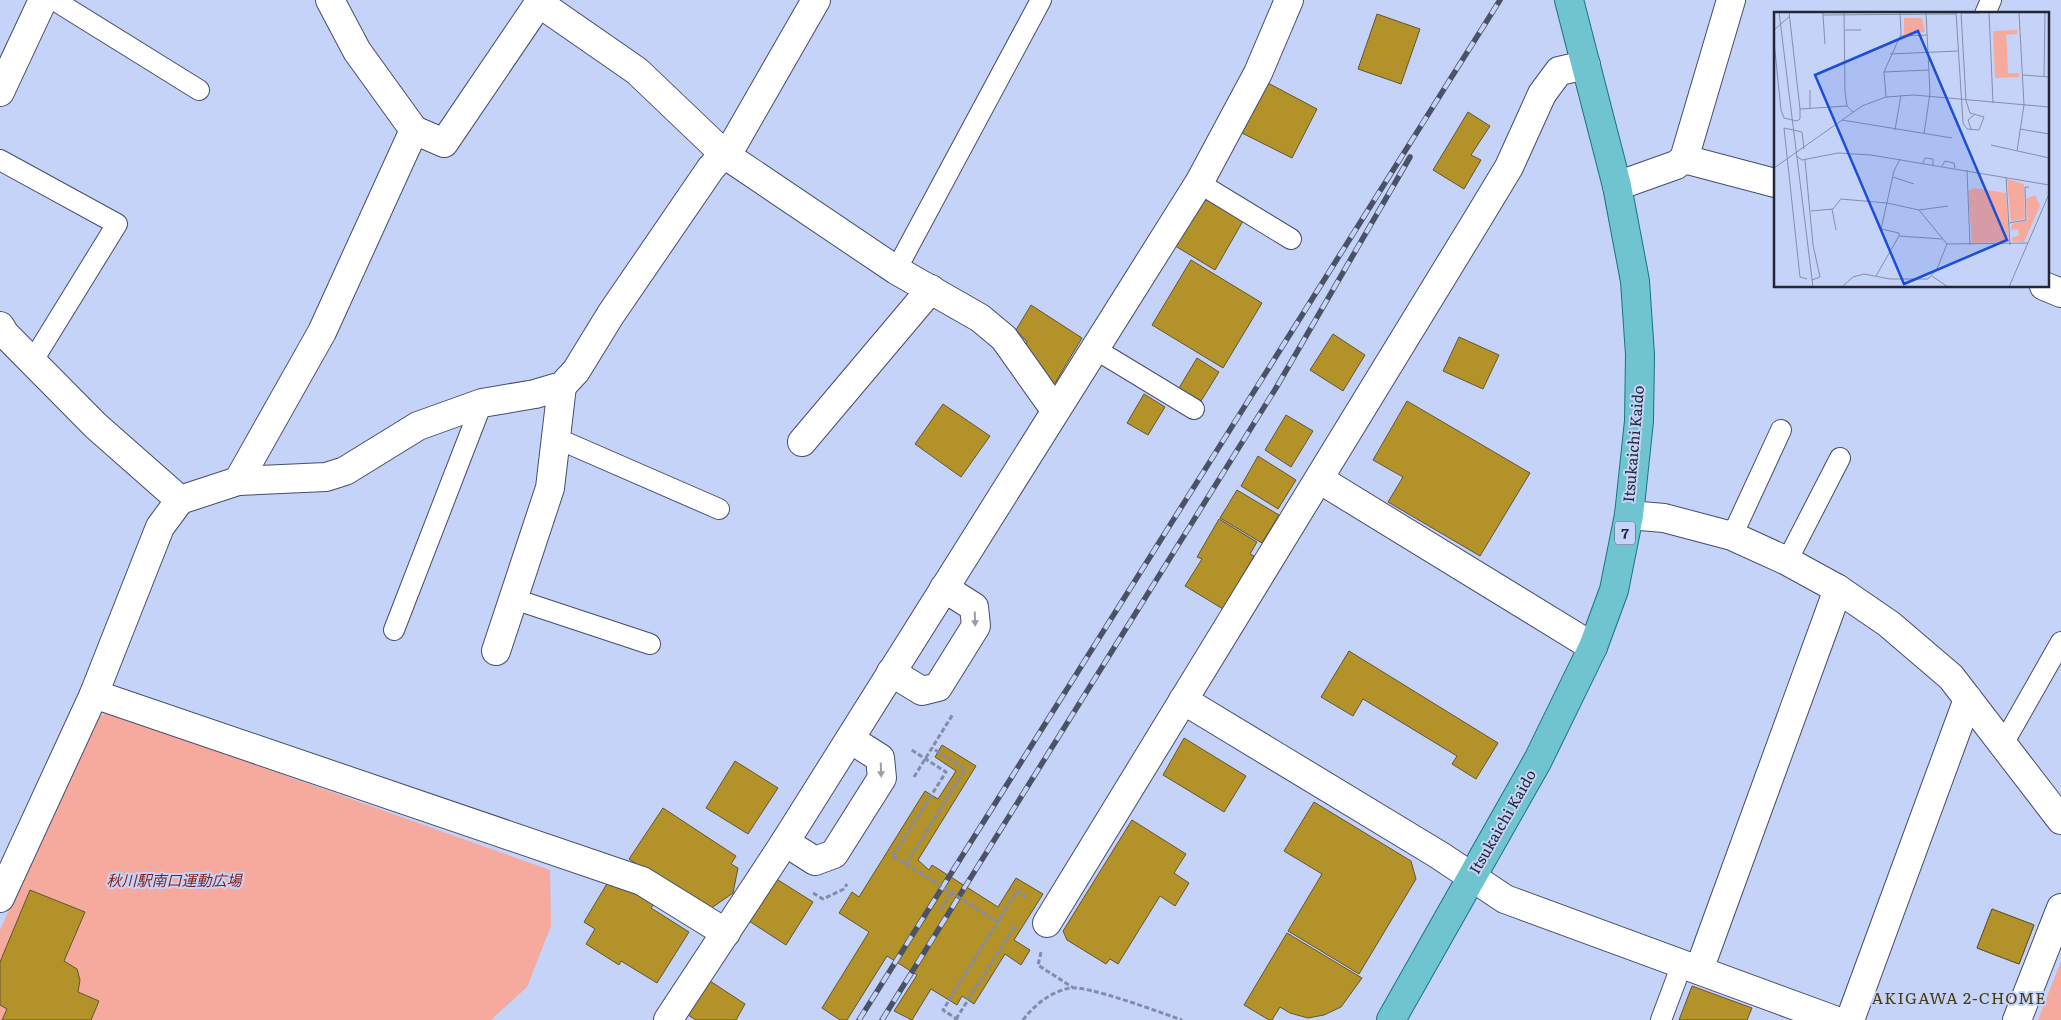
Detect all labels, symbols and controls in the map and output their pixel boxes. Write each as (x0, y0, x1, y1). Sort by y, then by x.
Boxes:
inset map (1774, 12, 2048, 288)
street label: Itsukaichi Kaido (1616, 384, 1649, 503)
road number: 7 (1615, 522, 1635, 544)
one-way arrow (971, 612, 979, 628)
one-way arrow (877, 763, 885, 779)
street label: Itsukaichi Kaido (1462, 765, 1541, 878)
park label: 秋川駅南口運動広場 (106, 868, 243, 891)
district label: AKIGAWA 2-CHOME (1872, 985, 2046, 1009)

